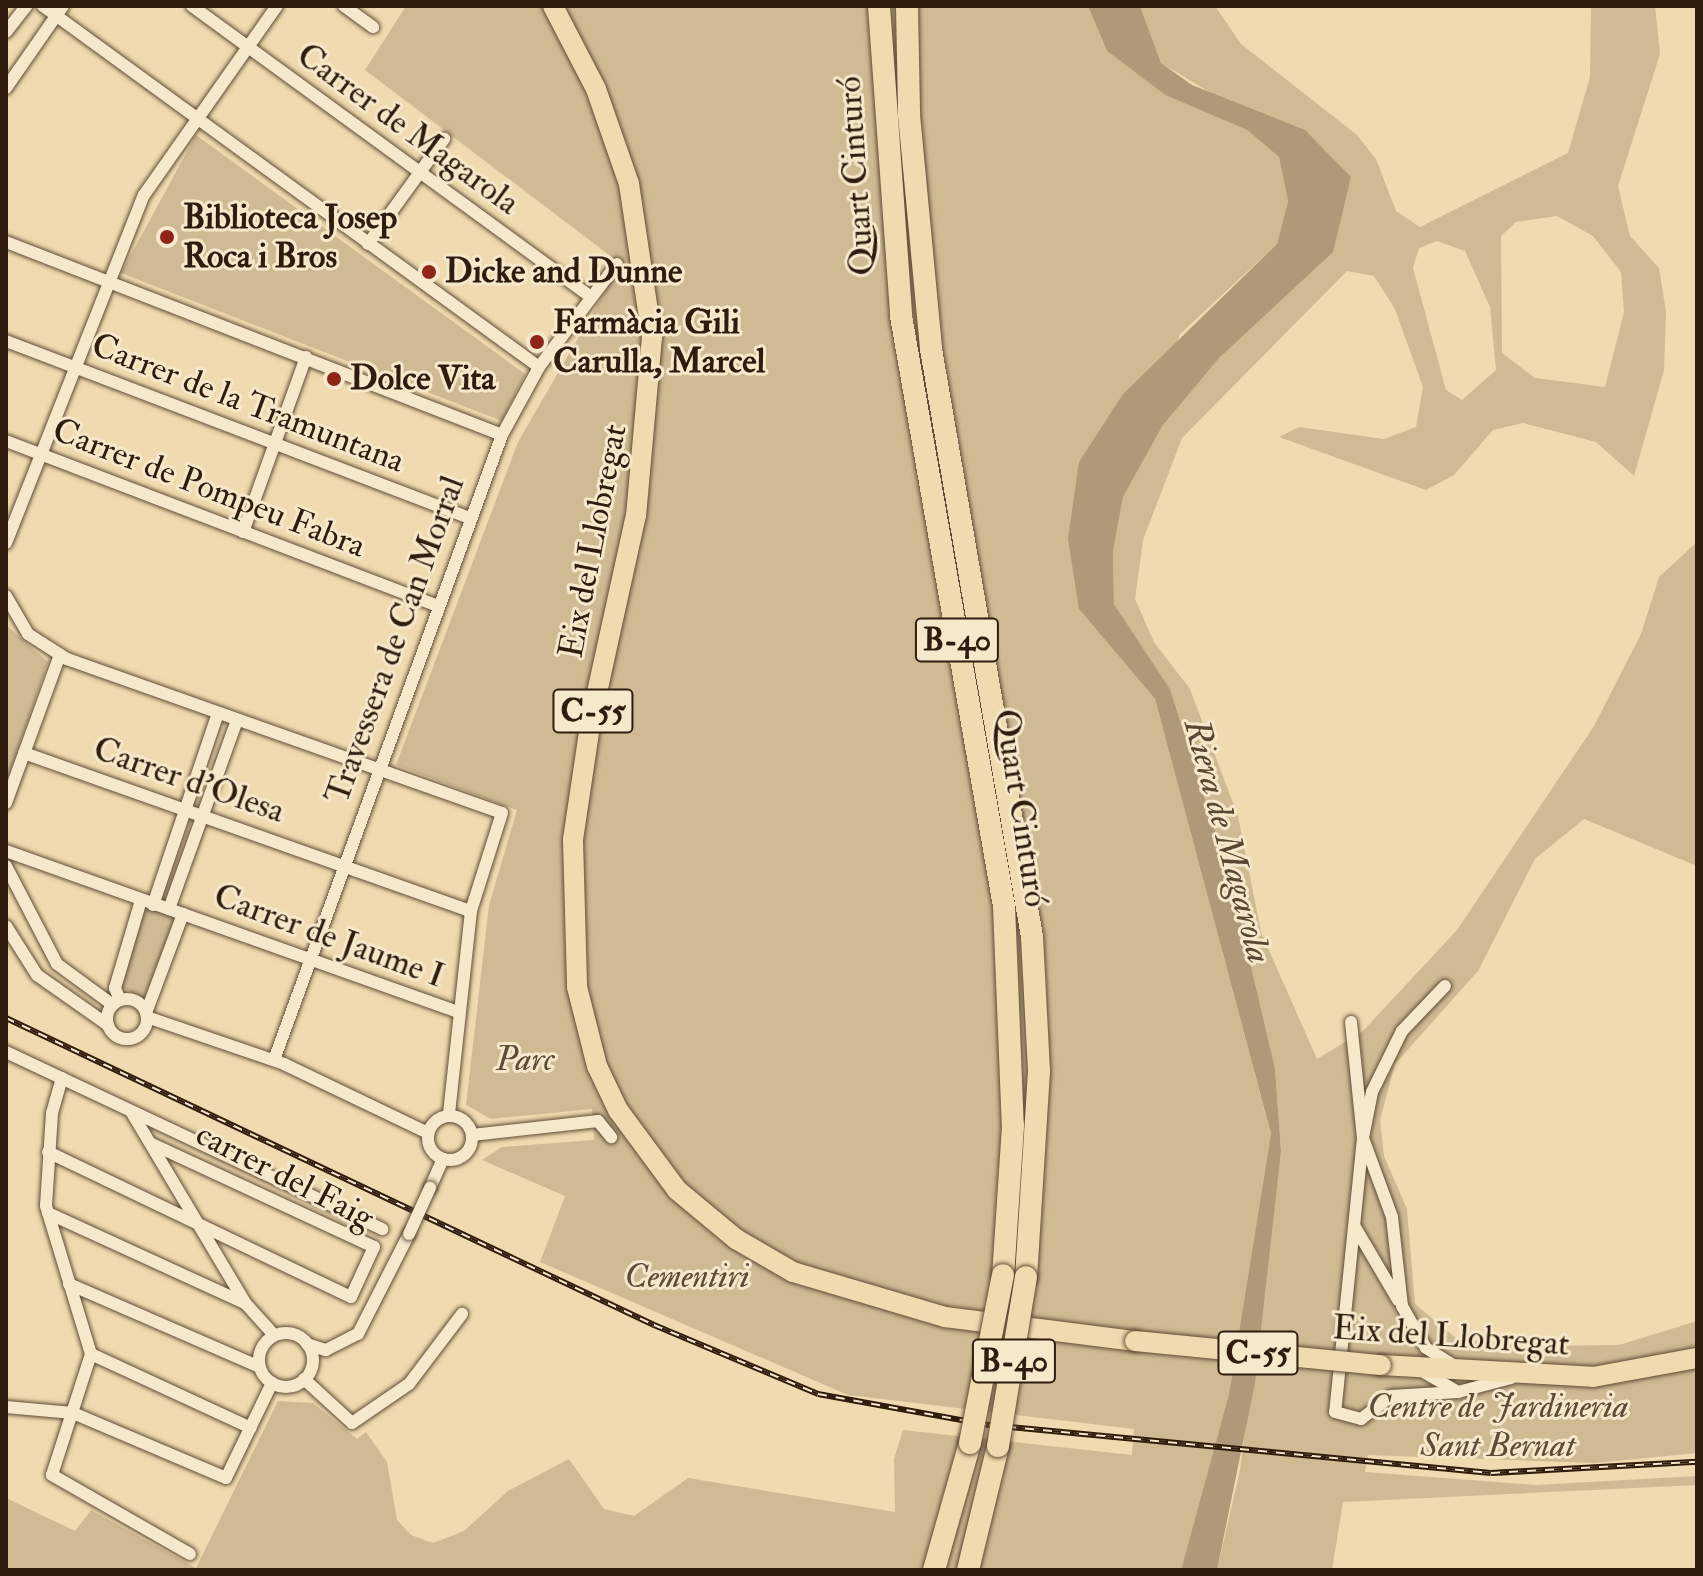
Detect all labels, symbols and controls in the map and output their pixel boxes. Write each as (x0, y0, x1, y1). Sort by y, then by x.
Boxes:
street label: Carrer de Magarola (289, 35, 527, 223)
street label: Quart Cinturó (829, 75, 883, 277)
place label: Biblioteca Josep Roca i Bros (183, 197, 397, 276)
marker: Biblioteca Josep Roca i Bros (158, 228, 176, 246)
place label: Dicke and Dunne (445, 252, 682, 292)
marker: Dicke and Dunne (420, 263, 438, 281)
place label: Farmàcia Gili Carulla, Marcel (553, 302, 765, 382)
street label: Carrer de la Tramuntana (86, 325, 410, 481)
marker: Farmàcia Gili Carulla, Marcel (528, 333, 546, 351)
place label: Dolce Vita (350, 359, 495, 399)
marker: Dolce Vita (325, 370, 343, 388)
street label: Carrer de Pompeu Fabra (47, 410, 371, 566)
street label: Eix del Llobregat (550, 421, 636, 661)
street label: Travessera de Can Morral (317, 471, 473, 809)
road number: B-40 (913, 612, 1001, 668)
road number: C-55 (551, 683, 635, 739)
street label: Quart Cinturó (985, 706, 1057, 910)
water label: Riera de Magarola (1175, 714, 1281, 968)
street label: Carrer d'Olesa (88, 728, 290, 832)
street label: Carrer de Jaume I (208, 875, 450, 997)
park label: Parc (496, 1040, 554, 1080)
street label: carrer del Faig (189, 1114, 381, 1238)
park label: Cementiri (624, 1257, 750, 1297)
street label: Eix del Llobregat (1331, 1307, 1571, 1365)
road number: C-55 (1216, 1325, 1300, 1381)
road number: B-40 (970, 1333, 1058, 1389)
park label: Centre de Jardineria Sant Bernat (1367, 1386, 1629, 1466)

